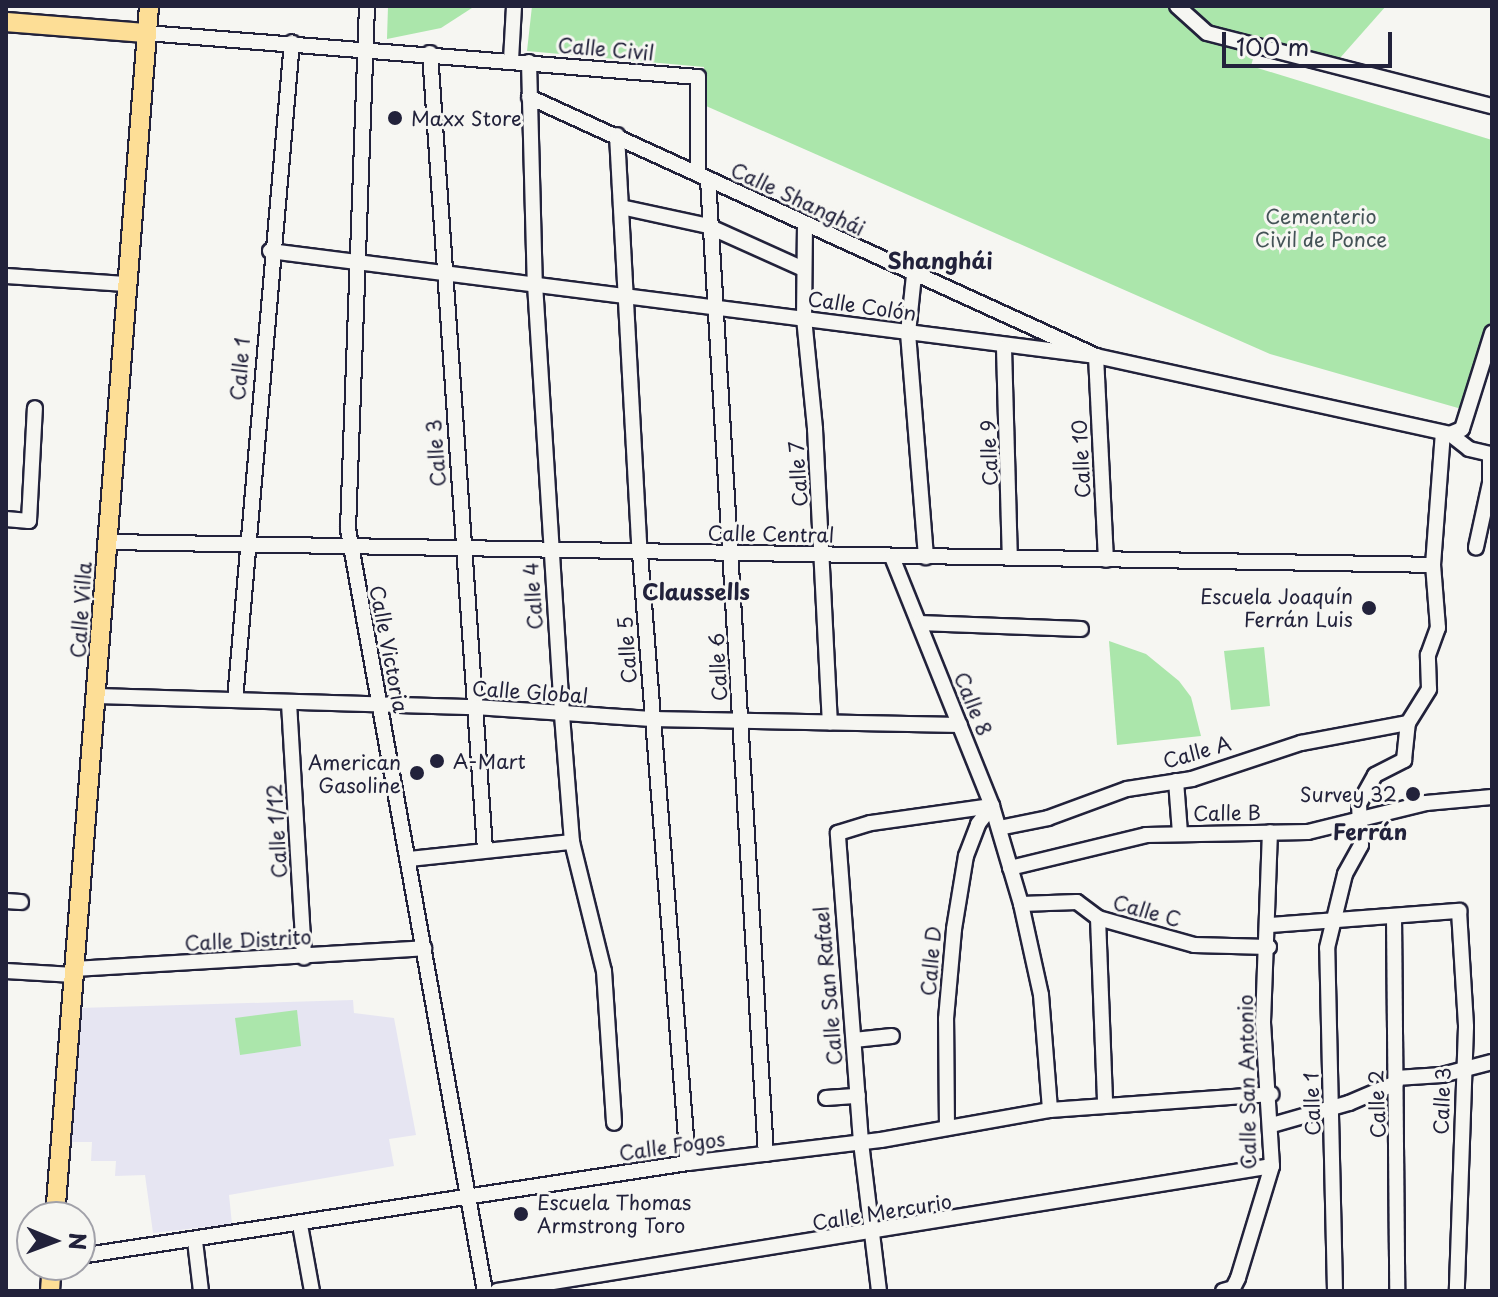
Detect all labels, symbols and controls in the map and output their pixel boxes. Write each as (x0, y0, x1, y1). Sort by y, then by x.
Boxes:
scale bar (1226, 16, 1396, 66)
text: 100 m (1236, 28, 1309, 64)
street label: Calle Civil (556, 33, 656, 65)
place label: Maxx Store (411, 106, 521, 130)
marker: Maxx Store (386, 109, 404, 127)
street label: Calle Shanghái (727, 157, 869, 241)
park label: Cementerio Civil de Ponce (1254, 205, 1388, 252)
district label: Shanghái (887, 247, 993, 273)
street label: Calle Colón (806, 286, 918, 326)
street label: Calle 1 (225, 336, 255, 402)
street label: Calle 3 (422, 418, 450, 488)
street label: Calle 9 (976, 419, 1002, 487)
street label: Calle 10 (1067, 419, 1095, 499)
street label: Calle 7 (784, 440, 812, 508)
street label: Calle Central (707, 521, 835, 547)
street label: Calle Villa (66, 561, 96, 659)
street label: Calle 4 (519, 561, 547, 631)
district label: Claussells (642, 578, 750, 604)
street label: Calle Victoria (365, 582, 413, 716)
place label: Escuela Joaquín Ferrán Luis (1199, 584, 1353, 631)
marker: Escuela Joaquín Ferrán Luis (1360, 599, 1378, 617)
street label: Calle 5 (613, 615, 641, 685)
street label: Calle 6 (704, 632, 732, 702)
street label: Calle 8 (949, 668, 997, 740)
street label: Calle Global (470, 676, 590, 708)
street label: Calle A (1160, 731, 1234, 773)
place label: A-Mart (453, 749, 526, 773)
place label: American Gasoline (308, 750, 401, 797)
marker: A-Mart (428, 752, 446, 770)
marker: American Gasoline (408, 764, 426, 782)
place label: Survey 32 (1299, 782, 1397, 806)
street label: Calle 1/12 (263, 783, 291, 879)
marker: Survey 32 (1404, 785, 1422, 803)
street label: Calle B (1193, 800, 1261, 826)
district label: Ferrán (1333, 818, 1407, 844)
street label: Calle C (1110, 890, 1184, 932)
street label: Calle San Rafael (809, 906, 847, 1066)
street label: Calle Distrito (184, 925, 312, 955)
street label: Calle D (916, 925, 946, 997)
street label: Calle San Antonio (1233, 994, 1261, 1170)
street label: Calle 3 (1429, 1066, 1455, 1136)
street label: Calle 2 (1364, 1069, 1390, 1139)
street label: Calle 1 (1299, 1072, 1325, 1136)
street label: Calle Fogos (616, 1127, 728, 1165)
street label: Calle Mercurio (810, 1189, 954, 1235)
place label: Escuela Thomas Armstrong Toro (537, 1190, 691, 1237)
north arrow (16, 1201, 96, 1281)
marker: Escuela Thomas Armstrong Toro (512, 1205, 530, 1223)
text: N (62, 1232, 95, 1250)

